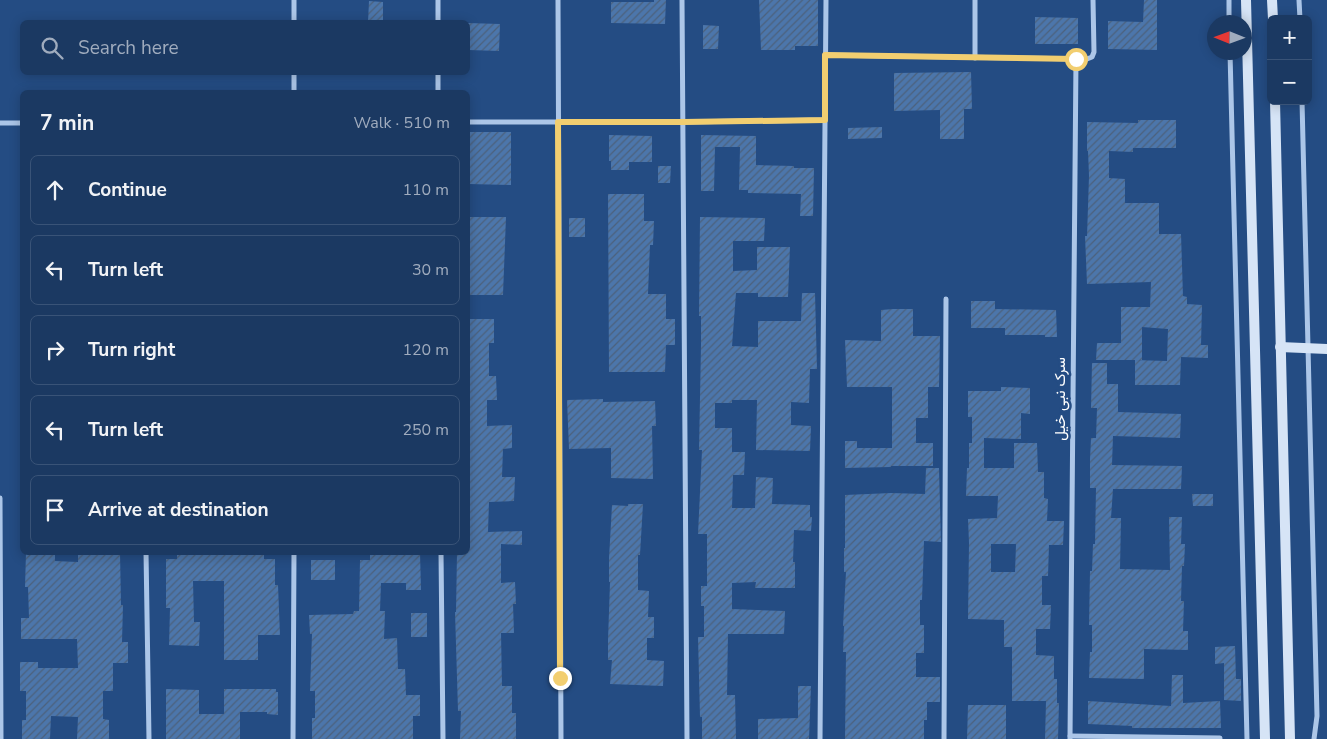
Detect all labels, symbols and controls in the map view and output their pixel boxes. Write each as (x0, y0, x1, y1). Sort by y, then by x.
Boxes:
north arrow (1207, 15, 1252, 60)
map controls (1267, 15, 1312, 105)
button: + (1267, 15, 1312, 60)
search box (20, 20, 470, 75)
icon: search (38, 34, 66, 62)
text: Search here (78, 35, 179, 61)
route start (1065, 48, 1088, 71)
button: − (1267, 60, 1312, 105)
text: 7 min (40, 109, 94, 137)
text: Walk · 510 m (354, 112, 450, 134)
icon: ahead (41, 176, 69, 204)
text: Continue (88, 177, 167, 203)
text: 110 m (402, 179, 449, 201)
icon: left (41, 256, 69, 284)
text: Turn left (88, 257, 163, 283)
text: 30 m (412, 259, 449, 281)
icon: right (41, 336, 69, 364)
text: Turn right (88, 337, 175, 363)
text: 120 m (402, 339, 449, 361)
street label: سرک نبی خیل (1050, 357, 1070, 441)
icon: left (41, 416, 69, 444)
text: Turn left (88, 417, 163, 443)
text: 250 m (402, 419, 449, 441)
icon: arrive (41, 496, 69, 524)
text: Arrive at destination (88, 497, 269, 523)
route end (549, 667, 572, 690)

